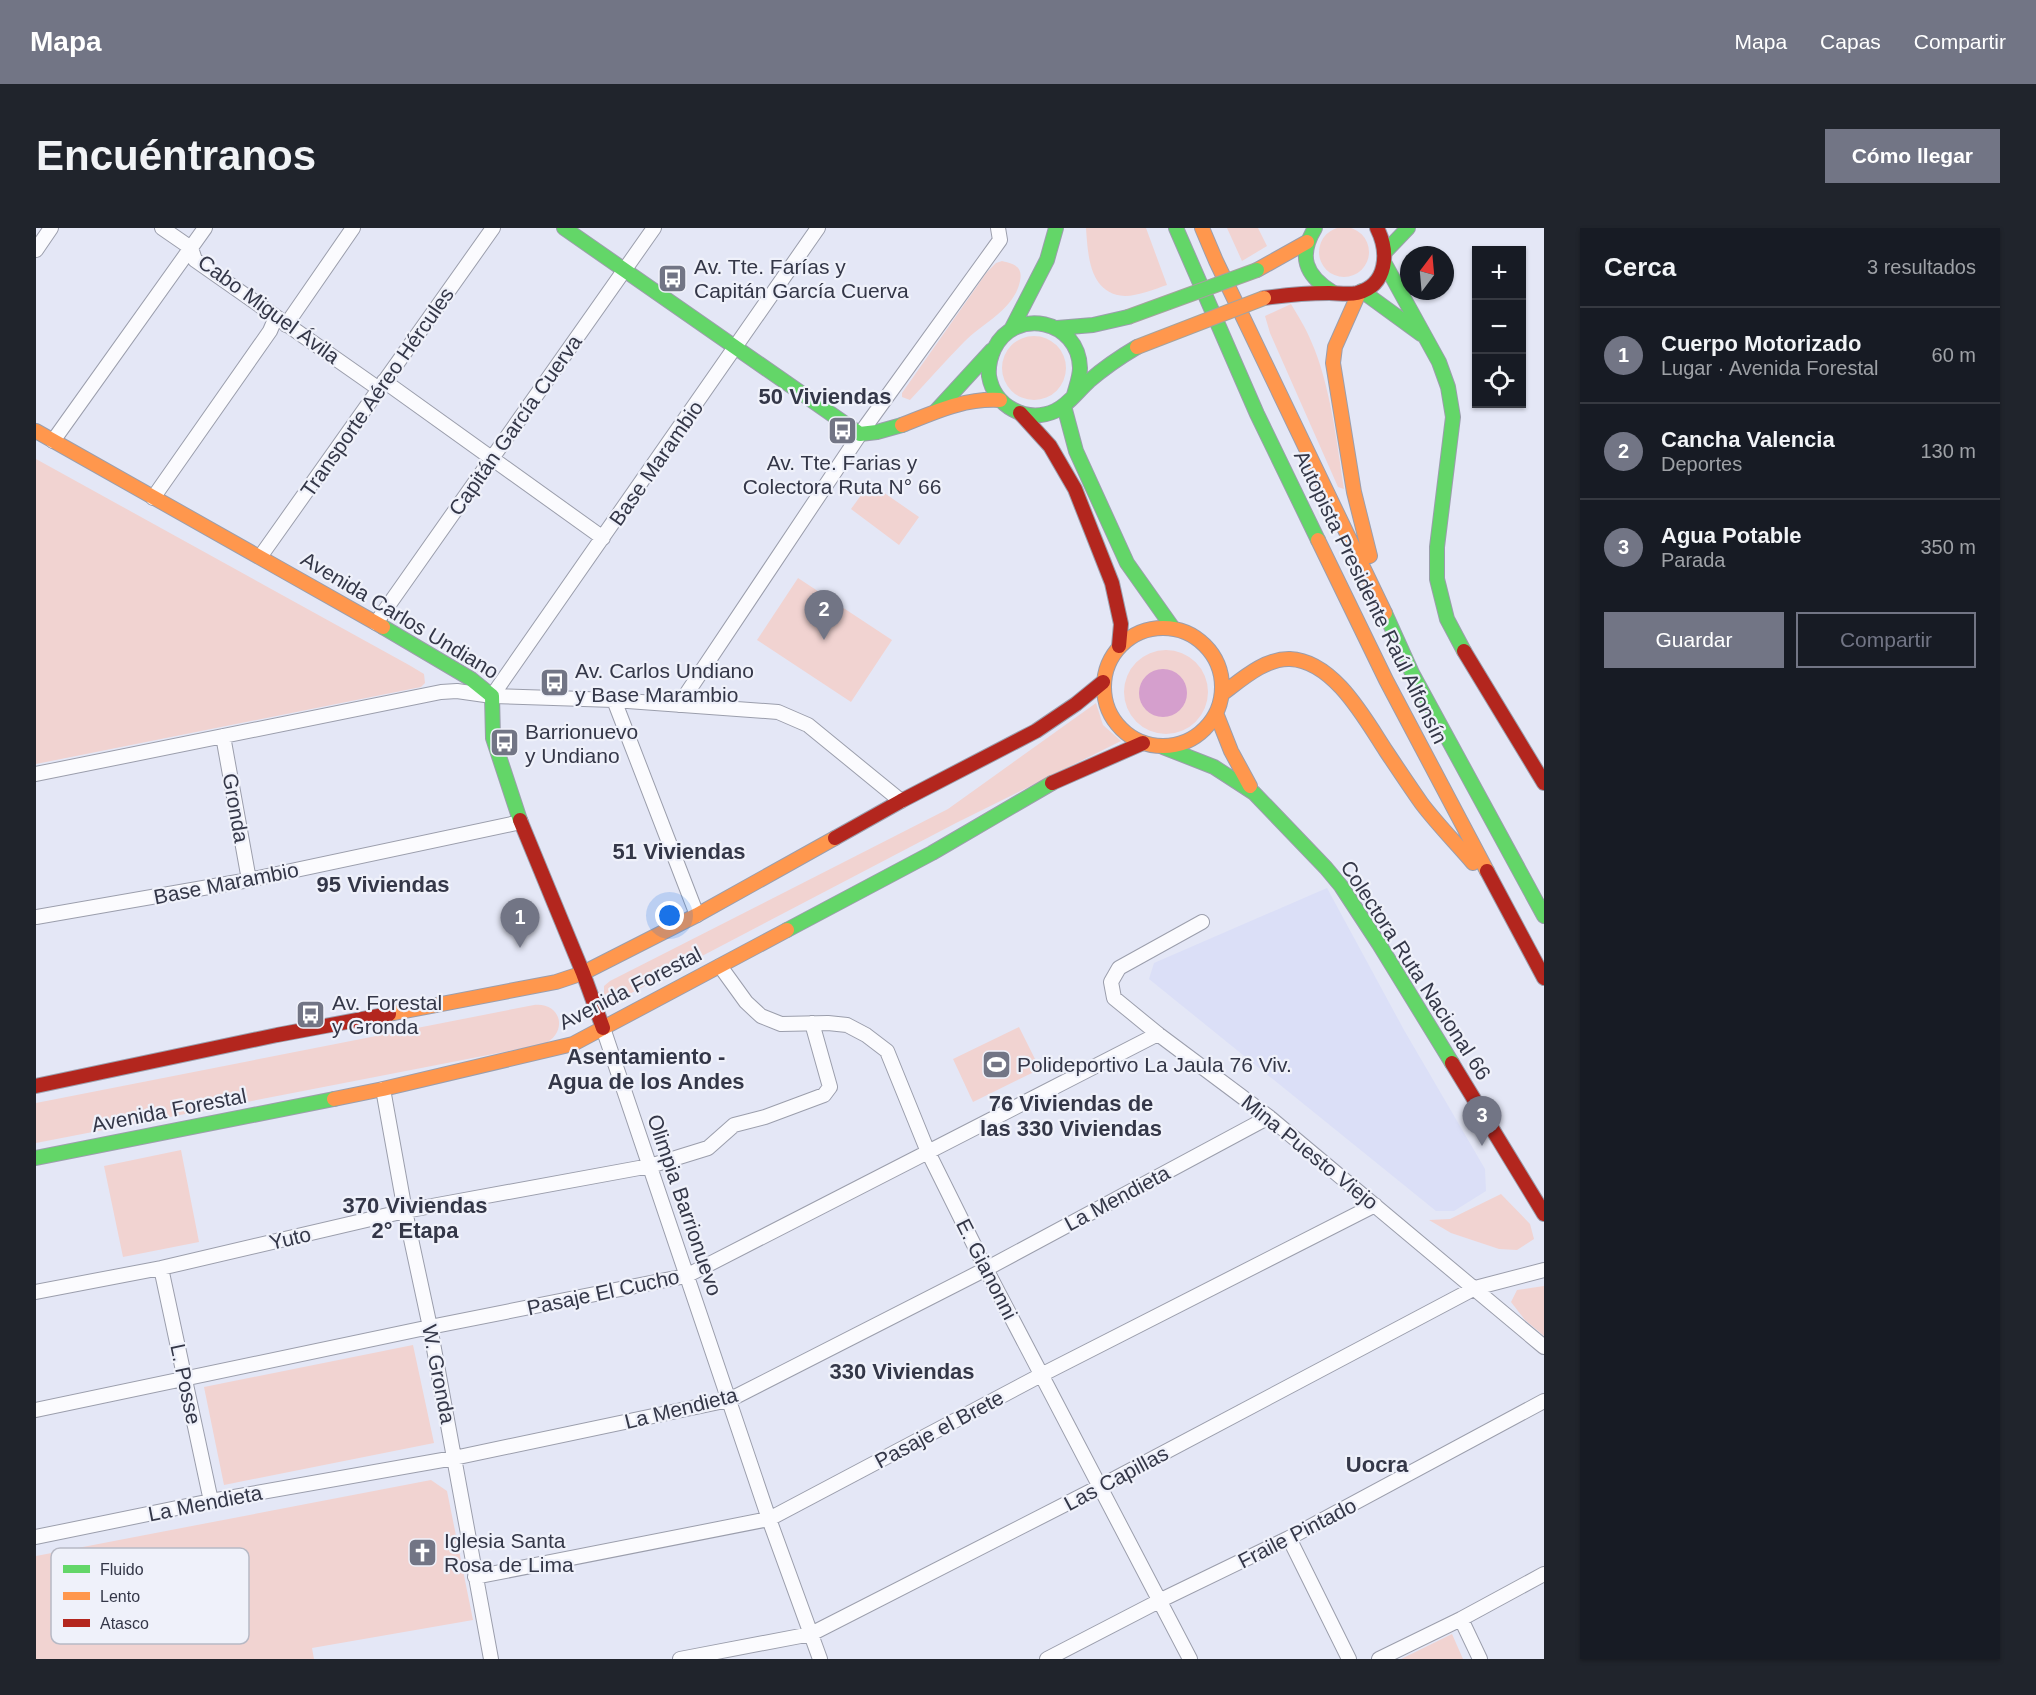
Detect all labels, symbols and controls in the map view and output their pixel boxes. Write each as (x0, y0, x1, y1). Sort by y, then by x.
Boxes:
text: Mapa (30, 26, 102, 57)
text: Mapa (1735, 30, 1787, 53)
text: Capas (1820, 30, 1881, 53)
text: Compartir (1914, 30, 2006, 53)
button: Cómo llegar (1825, 129, 2000, 183)
text: Encuéntranos (36, 132, 316, 179)
north arrow (1400, 246, 1454, 300)
map controls (1472, 246, 1526, 408)
button: + (1472, 246, 1526, 300)
street label: Cabo Miguel Ávila (194, 250, 344, 368)
text: Cerca (1604, 252, 1676, 282)
place label: Av. Tte. Farías y Capitán García Cuerva (694, 255, 909, 302)
text: 3 resultados (1867, 256, 1976, 278)
bus stop icon: Av. Tte. Farías y Capitán García Cuerva (657, 262, 689, 294)
street label: Transporte Aéreo Hércules (296, 283, 458, 501)
button: − (1472, 300, 1526, 354)
street label: Capitán García Cuerva (444, 330, 586, 520)
text: Cuerpo Motorizado (1661, 331, 1861, 356)
text: 1 (1618, 344, 1629, 366)
text: 60 m (1932, 344, 1976, 366)
button: locate (1472, 354, 1526, 408)
text: Lugar · Avenida Forestal (1661, 357, 1879, 379)
district label: 50 Viviendas (759, 384, 891, 409)
street label: Base Marambio (604, 396, 708, 530)
bus stop icon: Av. Tte. Farias y Colectora Ruta N° 66 (826, 415, 858, 447)
text: Cancha Valencia (1661, 427, 1835, 452)
text: 2 (1618, 440, 1629, 462)
text: 130 m (1920, 440, 1976, 462)
street label: Autopista Presidente Raúl Alfonsín (1290, 447, 1452, 747)
place label: Av. Tte. Farias y Colectora Ruta N° 66 (743, 451, 941, 498)
text: Deportes (1661, 453, 1742, 475)
text: Agua Potable (1661, 523, 1802, 548)
text: 3 (1618, 536, 1629, 558)
text: 350 m (1920, 536, 1976, 558)
street label: Avenida Carlos Undiano (297, 547, 503, 683)
text: Parada (1661, 549, 1726, 571)
pin: 2 (804, 590, 844, 640)
button: Guardar (1604, 612, 1784, 668)
button: Compartir (1796, 612, 1976, 668)
place label: Av. Carlos Undiano y Base Marambio (575, 659, 754, 706)
bus stop icon: Av. Carlos Undiano y Base Marambio (538, 666, 570, 698)
place label: Barrionuevo y Undiano (525, 720, 638, 767)
bus stop icon: Barrionuevo y Undiano (488, 727, 520, 759)
street label: Gronda (219, 772, 253, 845)
district label: 51 Viviendas (613, 839, 745, 864)
street label: Colectora Ruta Nacional 66 (1336, 856, 1496, 1084)
street label: Base Marambio (152, 858, 300, 908)
district label: 95 Viviendas (317, 872, 449, 897)
pin: 1 (500, 898, 540, 948)
your location (655, 901, 684, 930)
street label: Avenida Forestal (555, 942, 705, 1034)
place label: Av. Forestal y Gronda (332, 991, 442, 1038)
bus stop icon: Av. Forestal y Gronda (295, 998, 327, 1030)
district label: Asentamiento - Agua de los Andes (547, 1044, 745, 1094)
sports icon: Polideportivo La Jaula 76 Viv. (980, 1048, 1012, 1080)
place label: Polideportivo La Jaula 76 Viv. (1017, 1053, 1292, 1076)
street label: Avenida Forestal (90, 1084, 248, 1136)
street label: Mina Puesto Viejo (1237, 1090, 1383, 1214)
district label: 76 Viviendas de las 330 Viviendas (980, 1091, 1162, 1141)
pin: 3 (1462, 1096, 1502, 1146)
street label: Olimpia Barrionuevo (643, 1111, 727, 1299)
street label: La Mendieta (1061, 1161, 1174, 1235)
district label: 370 Viviendas 2° Etapa (342, 1193, 488, 1243)
street label: E. Gianonni (952, 1215, 1022, 1323)
street label: Yuto (267, 1222, 313, 1254)
street label: Pasaje El Cucho (525, 1265, 681, 1319)
street label: W. Gronda (418, 1323, 460, 1426)
street label: L. Posse (166, 1342, 206, 1426)
district label: 330 Viviendas (829, 1359, 975, 1384)
street label: La Mendieta (622, 1383, 740, 1433)
street label: Pasaje el Brete (871, 1385, 1007, 1473)
street label: Las Capillas (1060, 1441, 1172, 1515)
district label: Uocra (1346, 1452, 1409, 1477)
street label: La Mendieta (146, 1481, 264, 1525)
street label: Fraile Pintado (1234, 1493, 1360, 1573)
place label: Iglesia Santa Rosa de Lima (444, 1529, 574, 1576)
church icon: Iglesia Santa Rosa de Lima (407, 1536, 439, 1568)
legend (51, 1548, 249, 1644)
text: Fluido (100, 1561, 144, 1578)
text: Lento (100, 1588, 140, 1605)
text: Atasco (100, 1615, 149, 1632)

